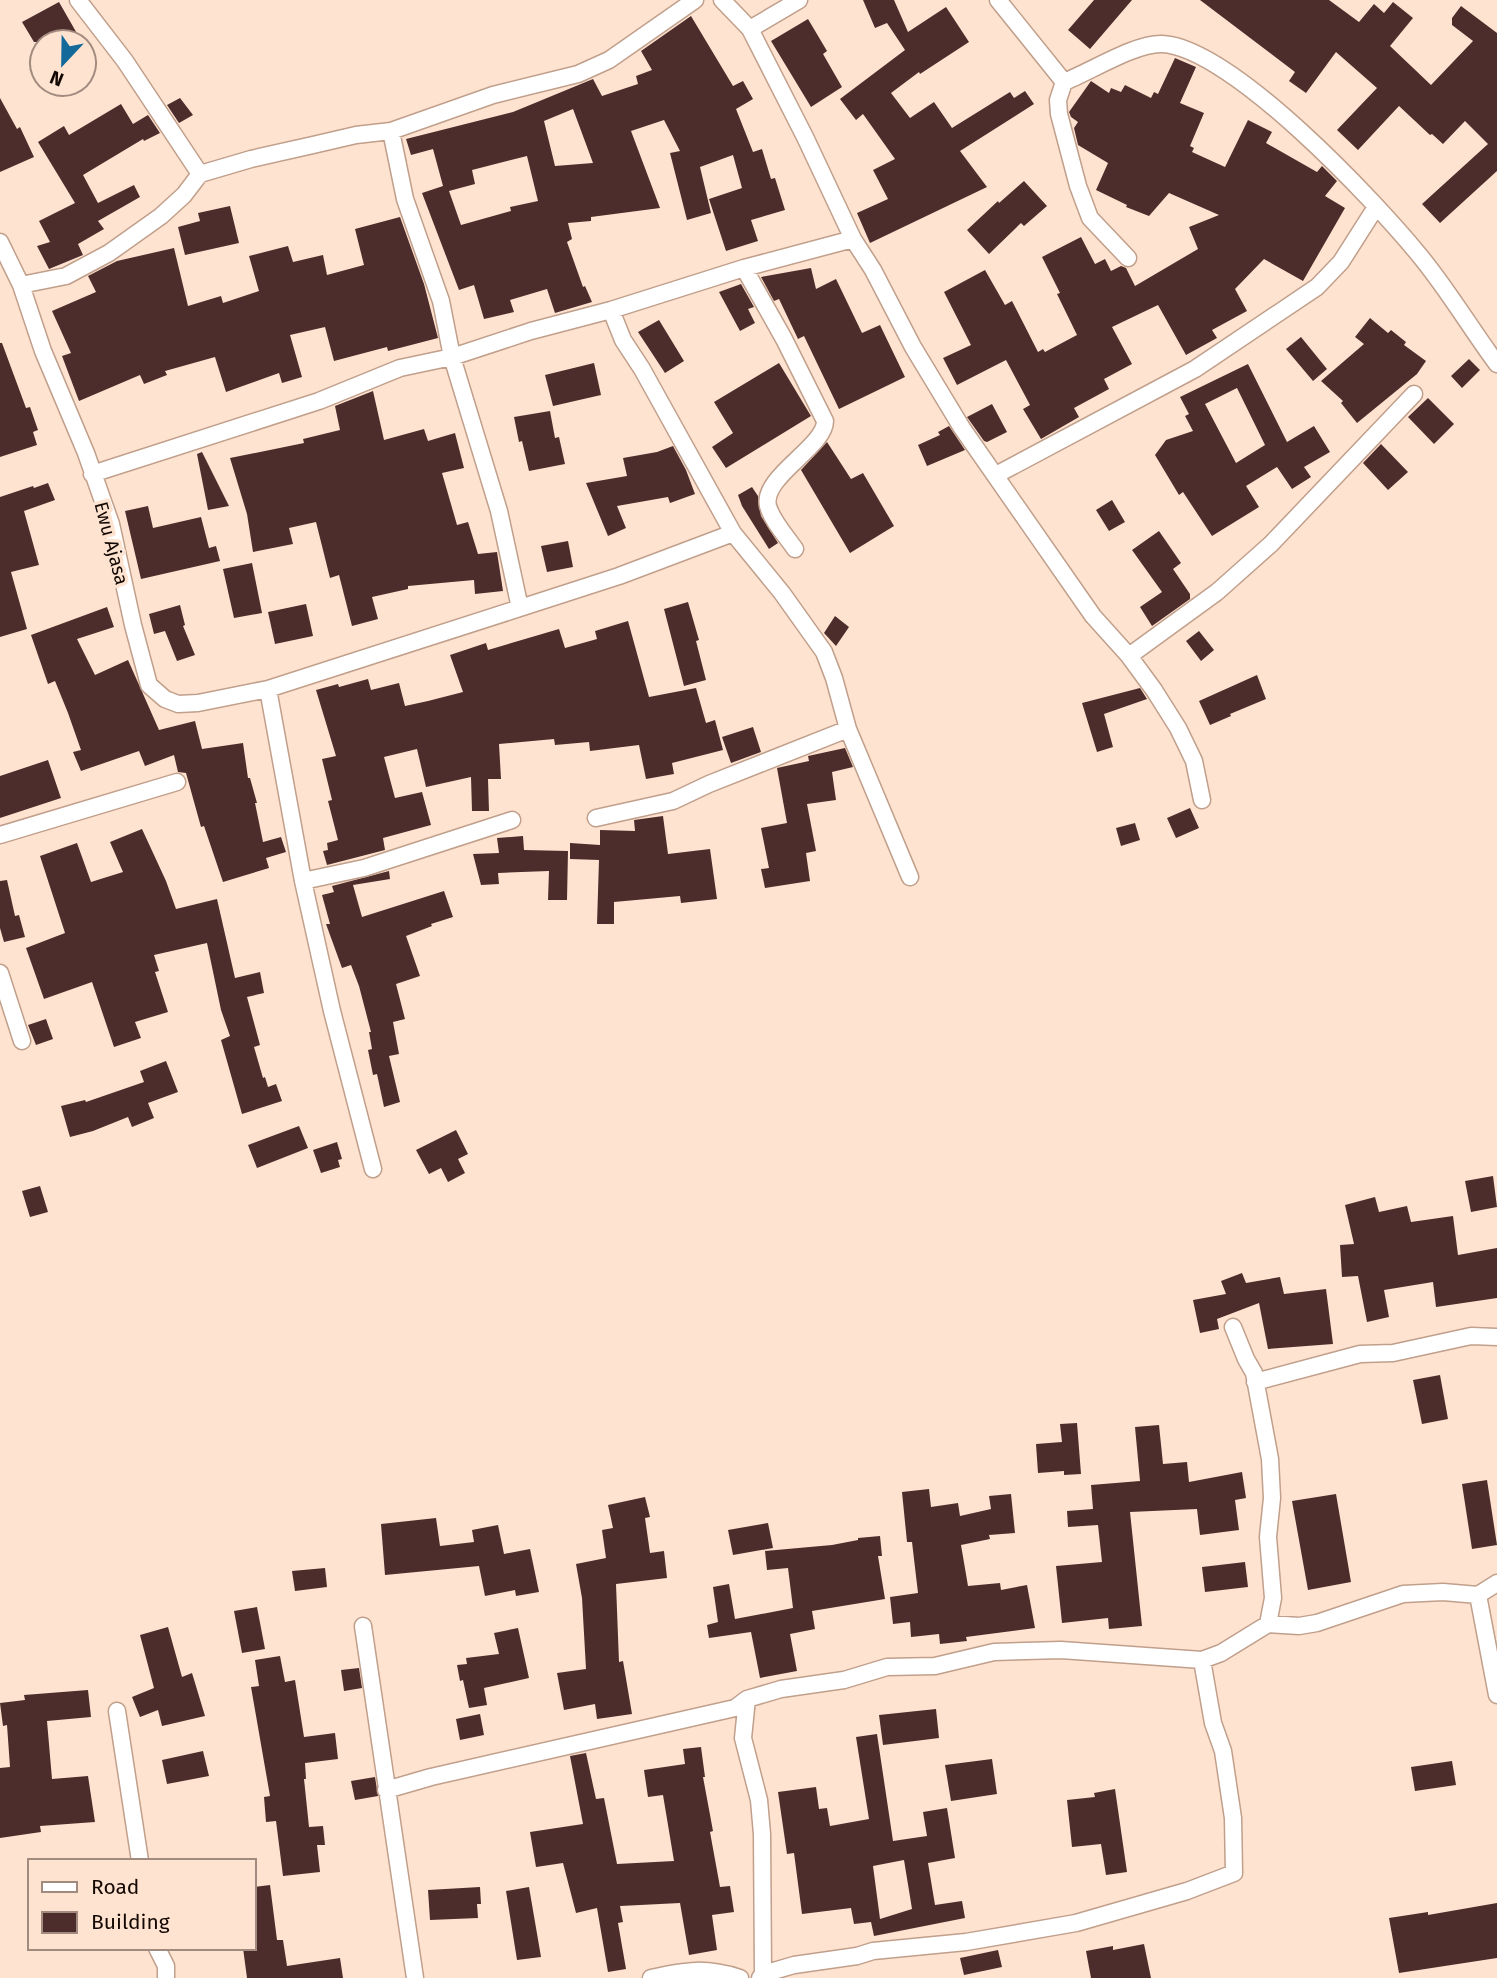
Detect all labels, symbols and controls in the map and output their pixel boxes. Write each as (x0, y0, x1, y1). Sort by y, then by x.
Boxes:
north arrow (28, 28, 98, 98)
text: N (47, 65, 67, 91)
street label: Ewu Ajasa (89, 499, 134, 587)
legend (28, 1859, 256, 1950)
text: Road (91, 1874, 139, 1900)
text: Building (91, 1909, 170, 1935)

